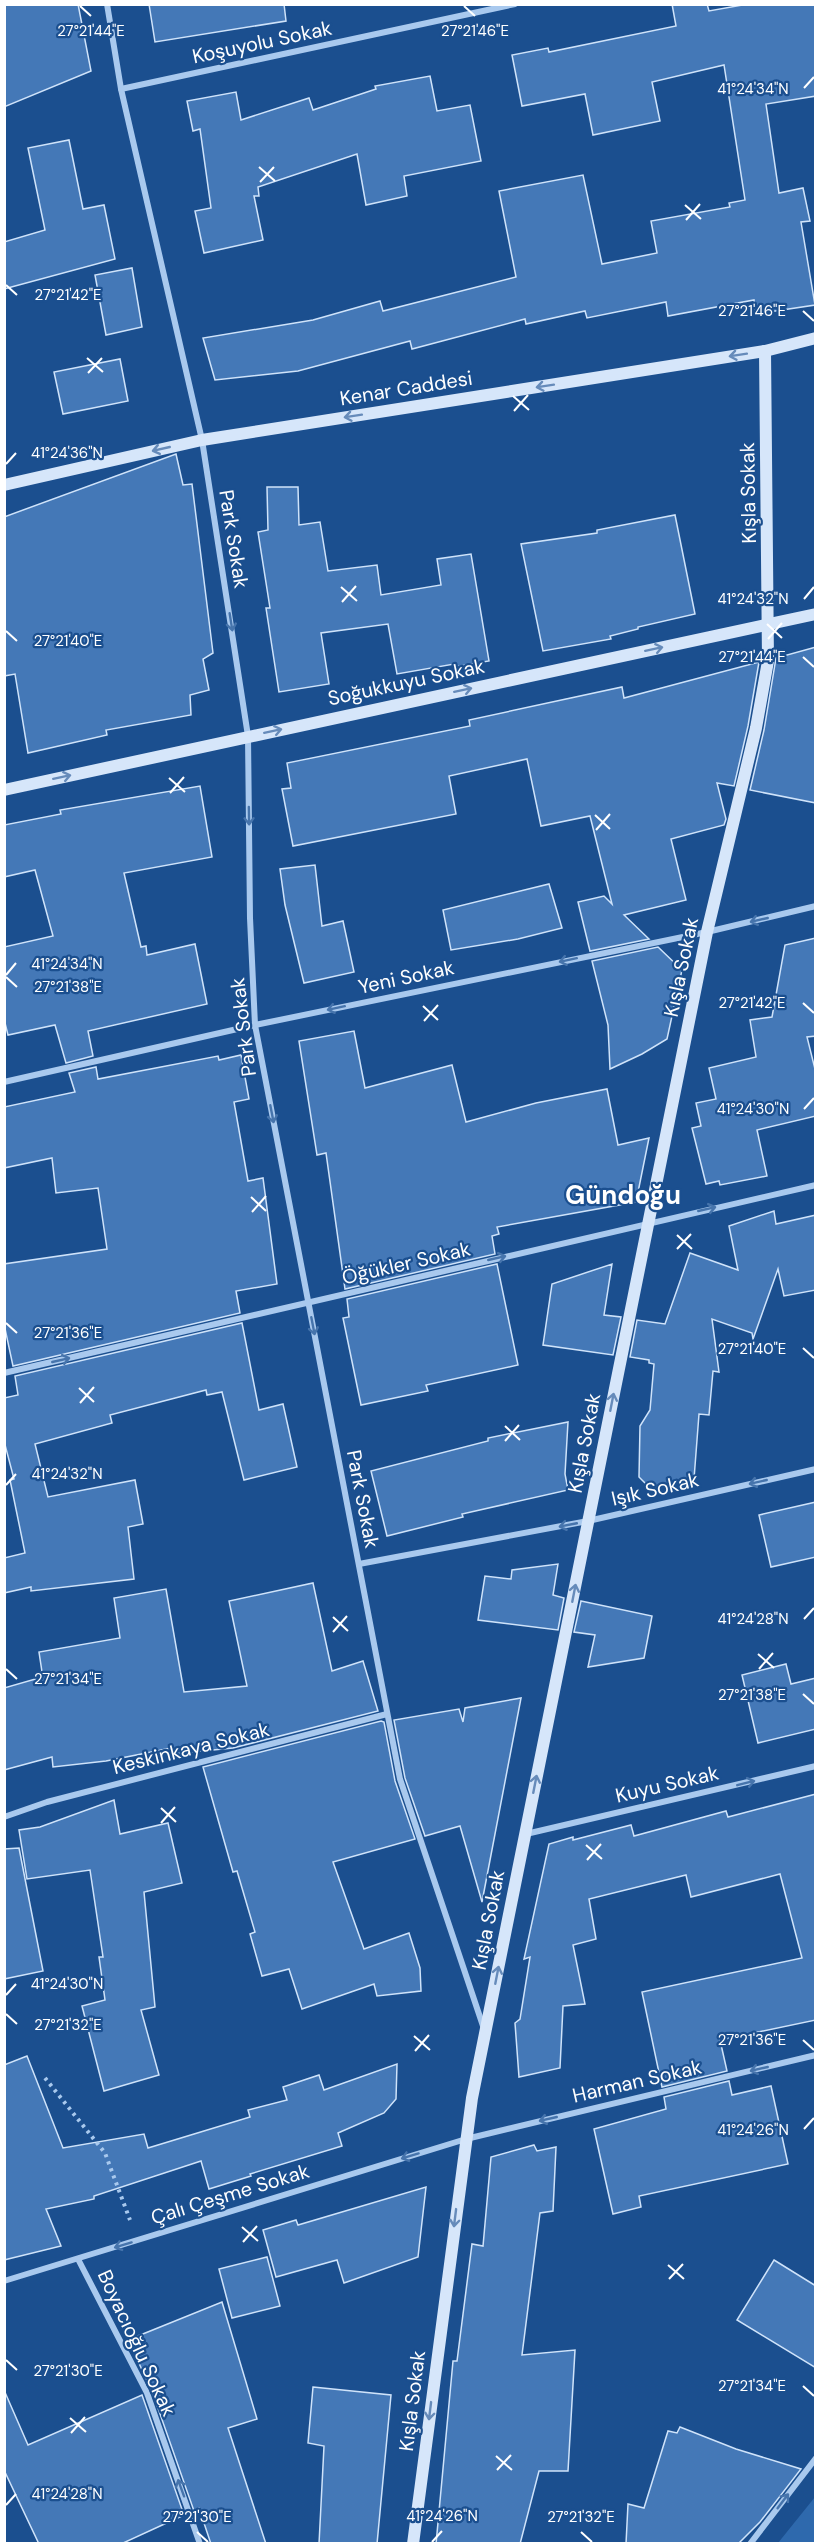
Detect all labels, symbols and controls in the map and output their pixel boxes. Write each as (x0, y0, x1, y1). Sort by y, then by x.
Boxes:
street label: Koşuyolu Sokak (190, 15, 334, 69)
text: 27°21'44"E (57, 21, 125, 41)
text: 27°21'46"E (441, 21, 509, 41)
text: 41°24'34"N (717, 79, 789, 99)
text: 27°21'42"E (34, 285, 102, 305)
text: 27°21'46"E (718, 301, 786, 321)
one-way arrow (728, 350, 748, 361)
street label: Kenar Caddesi (338, 365, 474, 411)
one-way arrow (536, 380, 556, 391)
one-way arrow (343, 411, 363, 422)
street label: Kışla Sokak (734, 442, 762, 544)
text: 41°24'36"N (31, 443, 103, 463)
one-way arrow (151, 444, 170, 456)
street label: Park Sokak (213, 488, 255, 590)
text: 41°24'32"N (717, 589, 789, 609)
one-way arrow (225, 612, 236, 632)
text: 27°21'40"E (34, 631, 102, 651)
one-way arrow (644, 643, 663, 654)
text: 27°21'44"E (718, 647, 786, 667)
street label: Soğukkuyu Sokak (325, 653, 487, 711)
one-way arrow (453, 684, 473, 695)
one-way arrow (262, 725, 282, 736)
one-way arrow (52, 771, 71, 783)
one-way arrow (243, 805, 255, 825)
one-way arrow (749, 914, 768, 926)
street label: Kışla Sokak (658, 915, 704, 1019)
text: 41°24'34"N (31, 954, 103, 974)
street label: Yeni Sokak (356, 954, 456, 1000)
one-way arrow (559, 955, 578, 967)
street label: Park Sokak (224, 976, 262, 1078)
text: 27°21'38"E (34, 977, 102, 997)
text: 27°21'42"E (718, 993, 786, 1013)
one-way arrow (327, 1003, 346, 1014)
text: 41°24'30"N (717, 1099, 789, 1119)
one-way arrow (267, 1104, 278, 1124)
district label: Gündoğu (565, 1178, 681, 1212)
one-way arrow (697, 1203, 716, 1215)
street label: Öğükler Sokak (339, 1236, 473, 1290)
one-way arrow (487, 1252, 506, 1264)
one-way arrow (308, 1316, 319, 1336)
text: 27°21'36"E (34, 1323, 102, 1343)
text: 27°21'40"E (718, 1339, 786, 1359)
one-way arrow (51, 1354, 71, 1365)
street label: Kışla Sokak (562, 1391, 606, 1495)
one-way arrow (607, 1392, 619, 1411)
street label: Park Sokak (341, 1448, 385, 1550)
text: 41°24'32"N (31, 1464, 103, 1484)
street label: Işık Sokak (609, 1466, 701, 1512)
one-way arrow (749, 1477, 768, 1489)
one-way arrow (559, 1520, 579, 1531)
one-way arrow (569, 1584, 580, 1603)
text: 41°24'28"N (717, 1609, 789, 1629)
text: 27°21'34"E (34, 1669, 102, 1689)
text: 27°21'38"E (718, 1685, 786, 1705)
street label: Keskinkaya Sokak (110, 1716, 272, 1780)
street label: Kuyu Sokak (613, 1760, 721, 1808)
one-way arrow (530, 1775, 541, 1794)
one-way arrow (736, 1776, 755, 1788)
street label: Kışla Sokak (466, 1868, 510, 1972)
one-way arrow (492, 1966, 503, 1985)
text: 41°24'30"N (31, 1974, 103, 1994)
text: 27°21'32"E (34, 2015, 102, 2035)
text: 27°21'36"E (718, 2030, 786, 2050)
street label: Harman Sokak (570, 2054, 704, 2108)
one-way arrow (749, 2064, 769, 2075)
one-way arrow (539, 2114, 559, 2125)
text: 41°24'26"N (717, 2120, 789, 2140)
one-way arrow (401, 2151, 420, 2162)
street label: Çalı Çeşme Sokak (148, 2158, 312, 2230)
one-way arrow (450, 2207, 461, 2227)
one-way arrow (114, 2240, 133, 2251)
street label: Boyacıoğlu Sokak (92, 2266, 182, 2420)
street label: Kışla Sokak (393, 2349, 431, 2453)
text: 27°21'30"E (33, 2361, 103, 2381)
text: 27°21'34"E (718, 2376, 786, 2396)
one-way arrow (425, 2401, 436, 2420)
one-way arrow (174, 2480, 185, 2498)
text: 41°24'28"N (31, 2484, 103, 2504)
one-way arrow (776, 2493, 789, 2509)
text: 41°24'26"N (406, 2506, 478, 2526)
text: 27°21'30"E (162, 2507, 232, 2527)
text: 27°21'32"E (547, 2507, 615, 2527)

